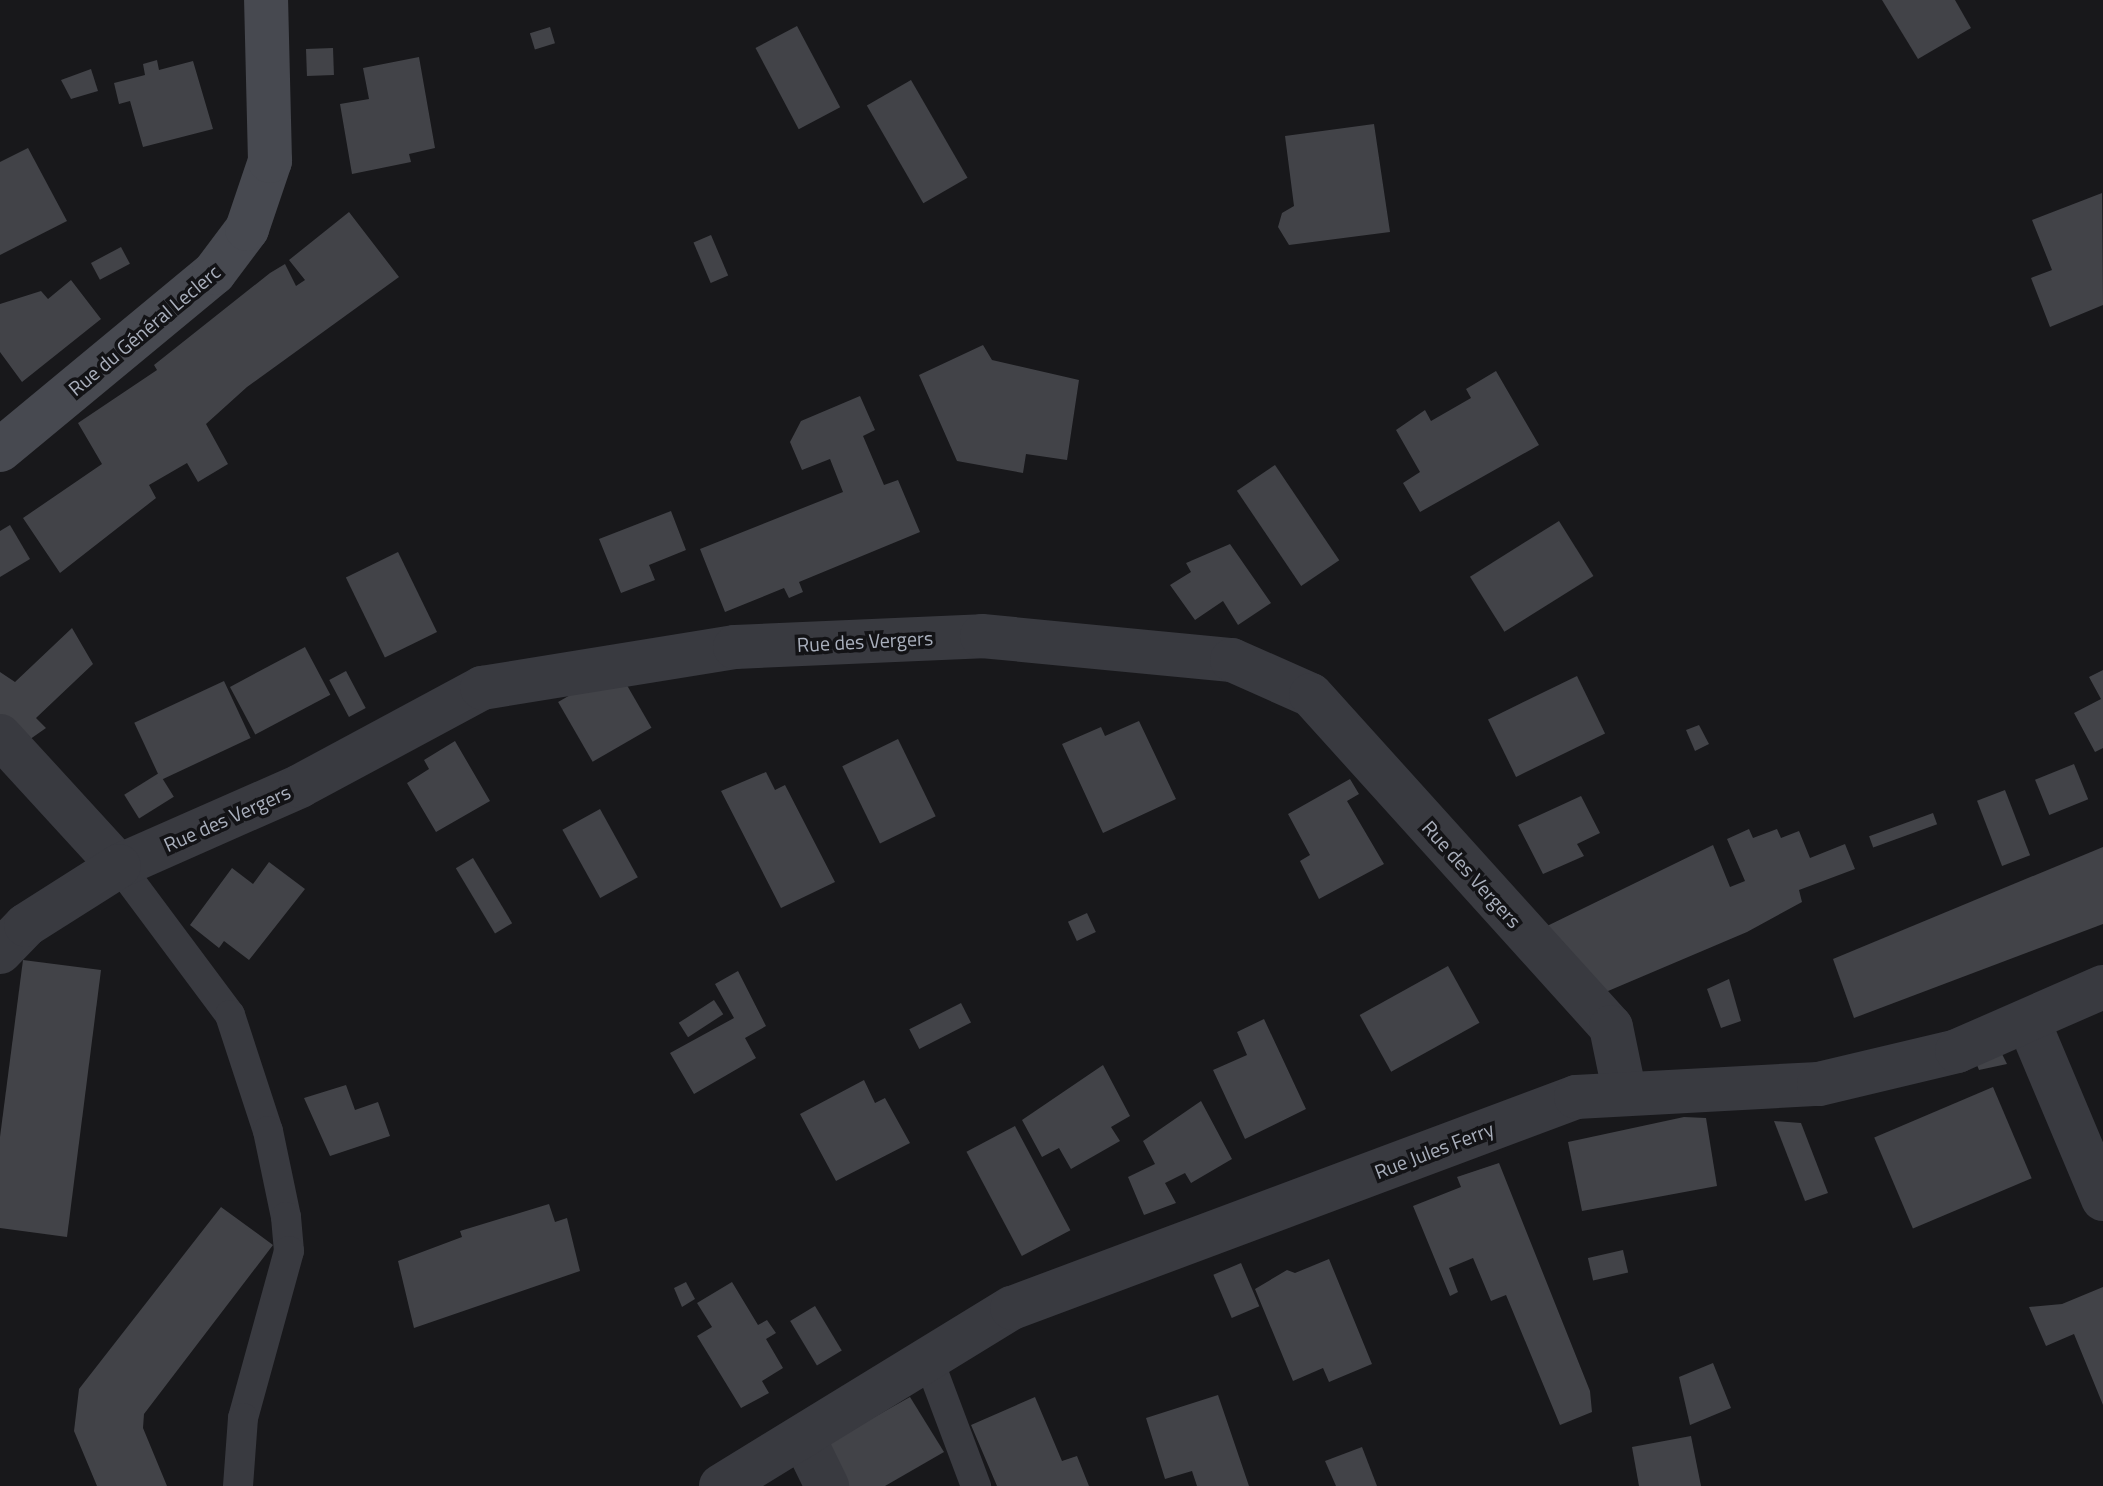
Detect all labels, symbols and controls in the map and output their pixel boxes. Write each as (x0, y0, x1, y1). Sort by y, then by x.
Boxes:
street label: Rue du Général Leclerc (63, 260, 225, 400)
street label: Rue des Vergers (796, 625, 934, 657)
street label: Rue des Vergers (160, 779, 294, 857)
street label: Rue des Vergers (1418, 815, 1526, 933)
street label: Rue Jules Ferry (1371, 1116, 1497, 1184)

